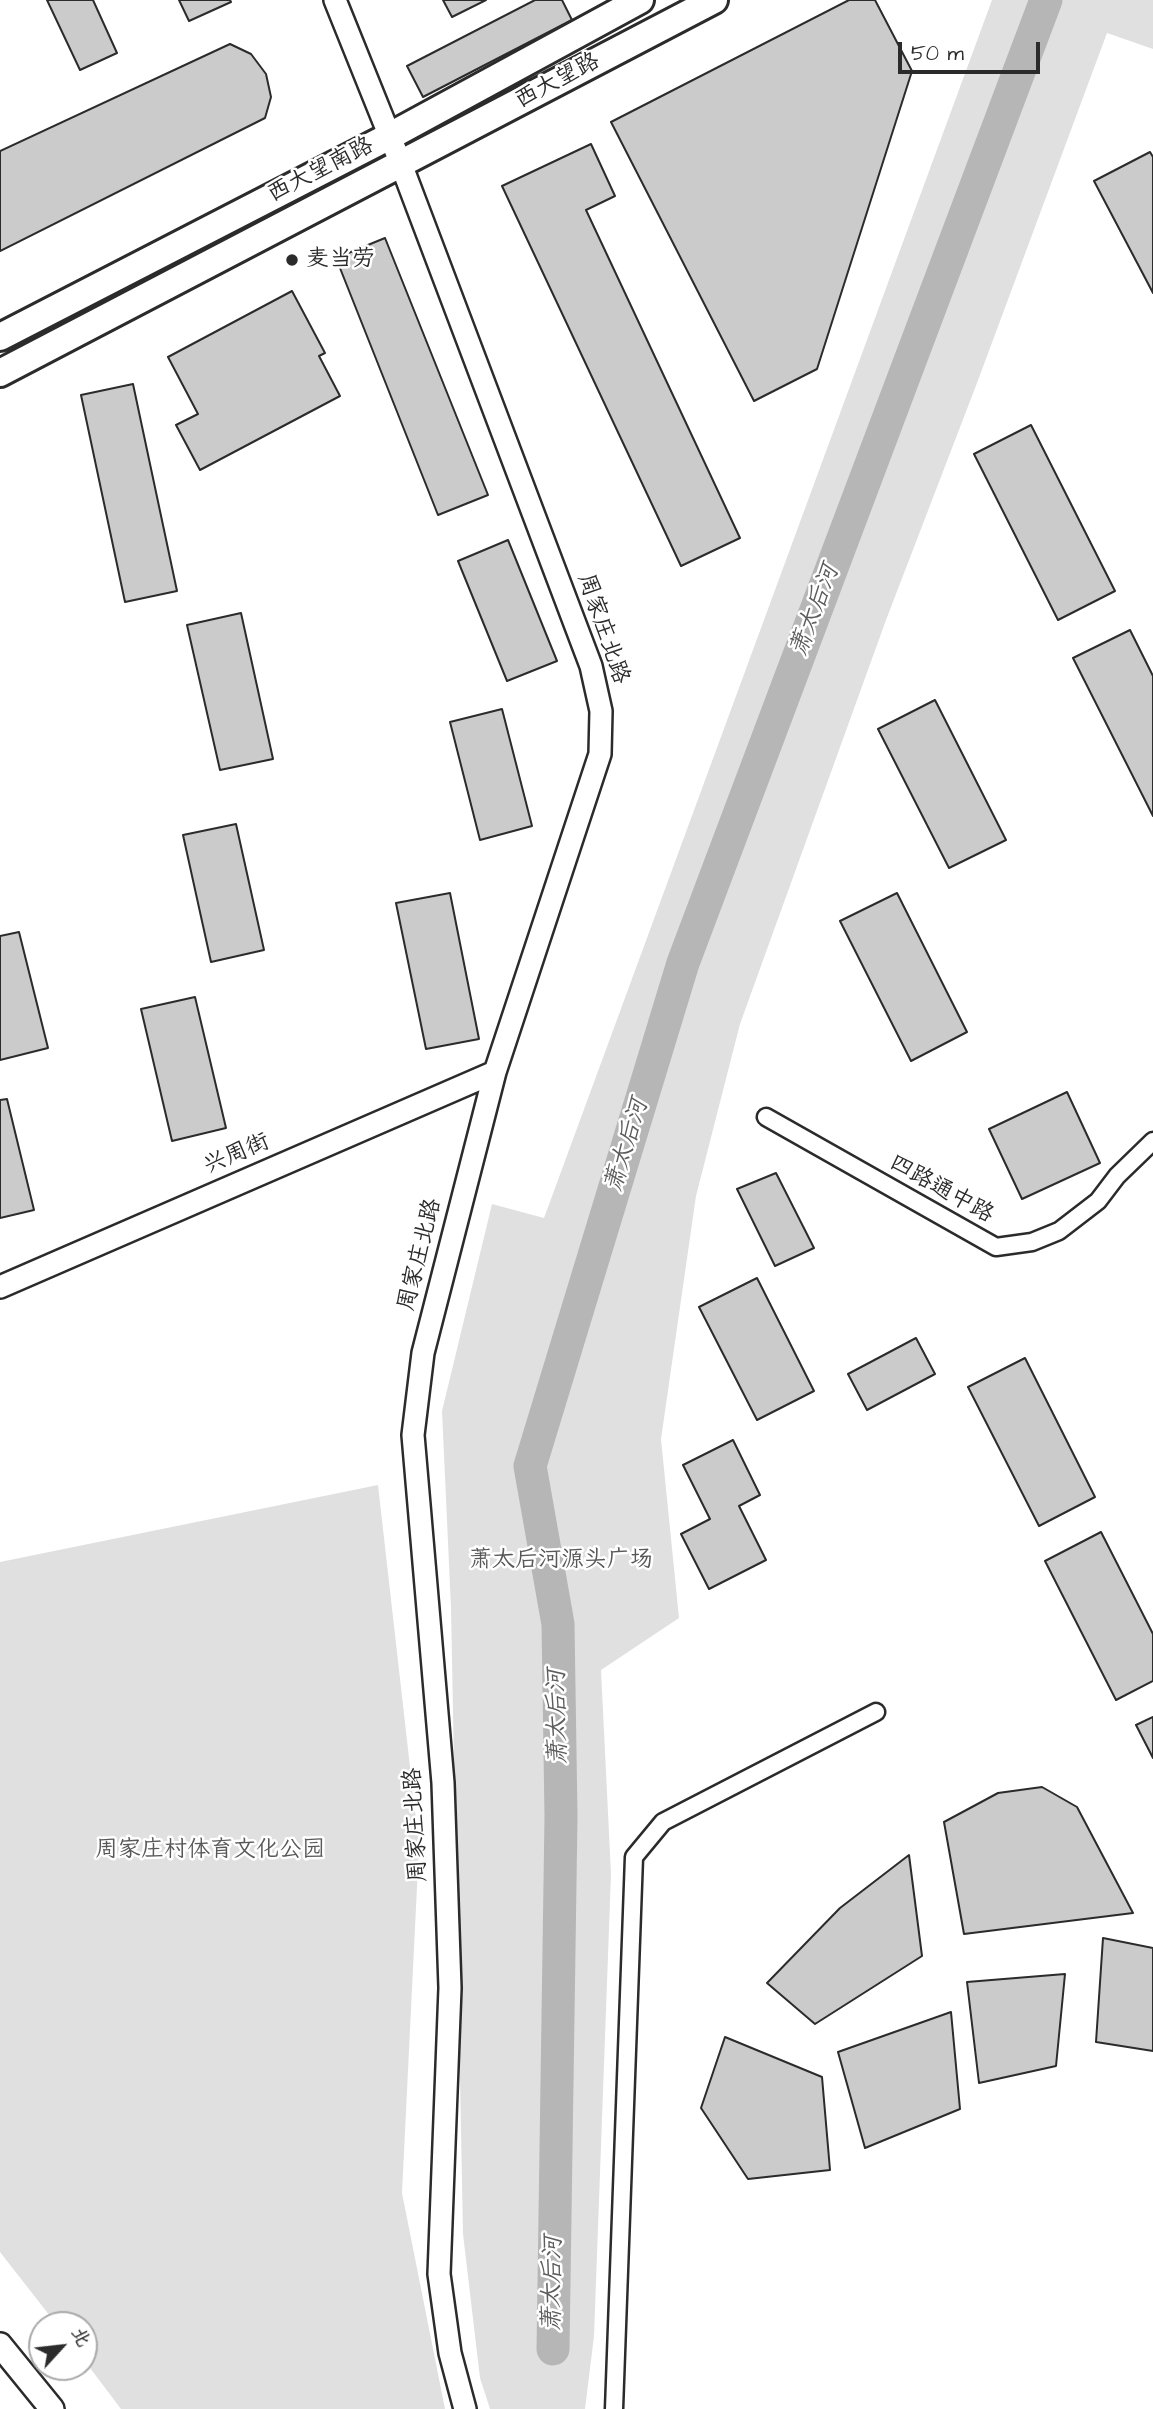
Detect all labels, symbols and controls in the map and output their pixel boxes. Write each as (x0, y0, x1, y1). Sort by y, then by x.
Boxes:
scale bar (901, 28, 1043, 72)
text: 50 m (911, 39, 964, 68)
street label: 西大望路 (511, 48, 605, 116)
street label: 西大望南路 (264, 133, 378, 209)
place label: 麦当劳 (306, 246, 375, 274)
marker: 麦当劳 (284, 252, 300, 268)
water label: 萧太后河 (785, 561, 847, 661)
street label: 周家庄北路 (570, 570, 634, 688)
water label: 萧太后河 (600, 1096, 656, 1196)
street label: 兴周街 (200, 1129, 274, 1181)
street label: 四路通中路 (884, 1150, 998, 1230)
street label: 周家庄北路 (394, 1196, 448, 1314)
park label: 萧太后河源头广场 (469, 1547, 653, 1575)
water label: 萧太后河 (544, 1669, 574, 1765)
street label: 周家庄北路 (400, 1767, 434, 1883)
park label: 周家庄村体育文化公园 (95, 1837, 325, 1865)
water label: 萧太后河 (539, 2236, 569, 2332)
north arrow (28, 2311, 98, 2381)
text: 北 (64, 2323, 97, 2352)

